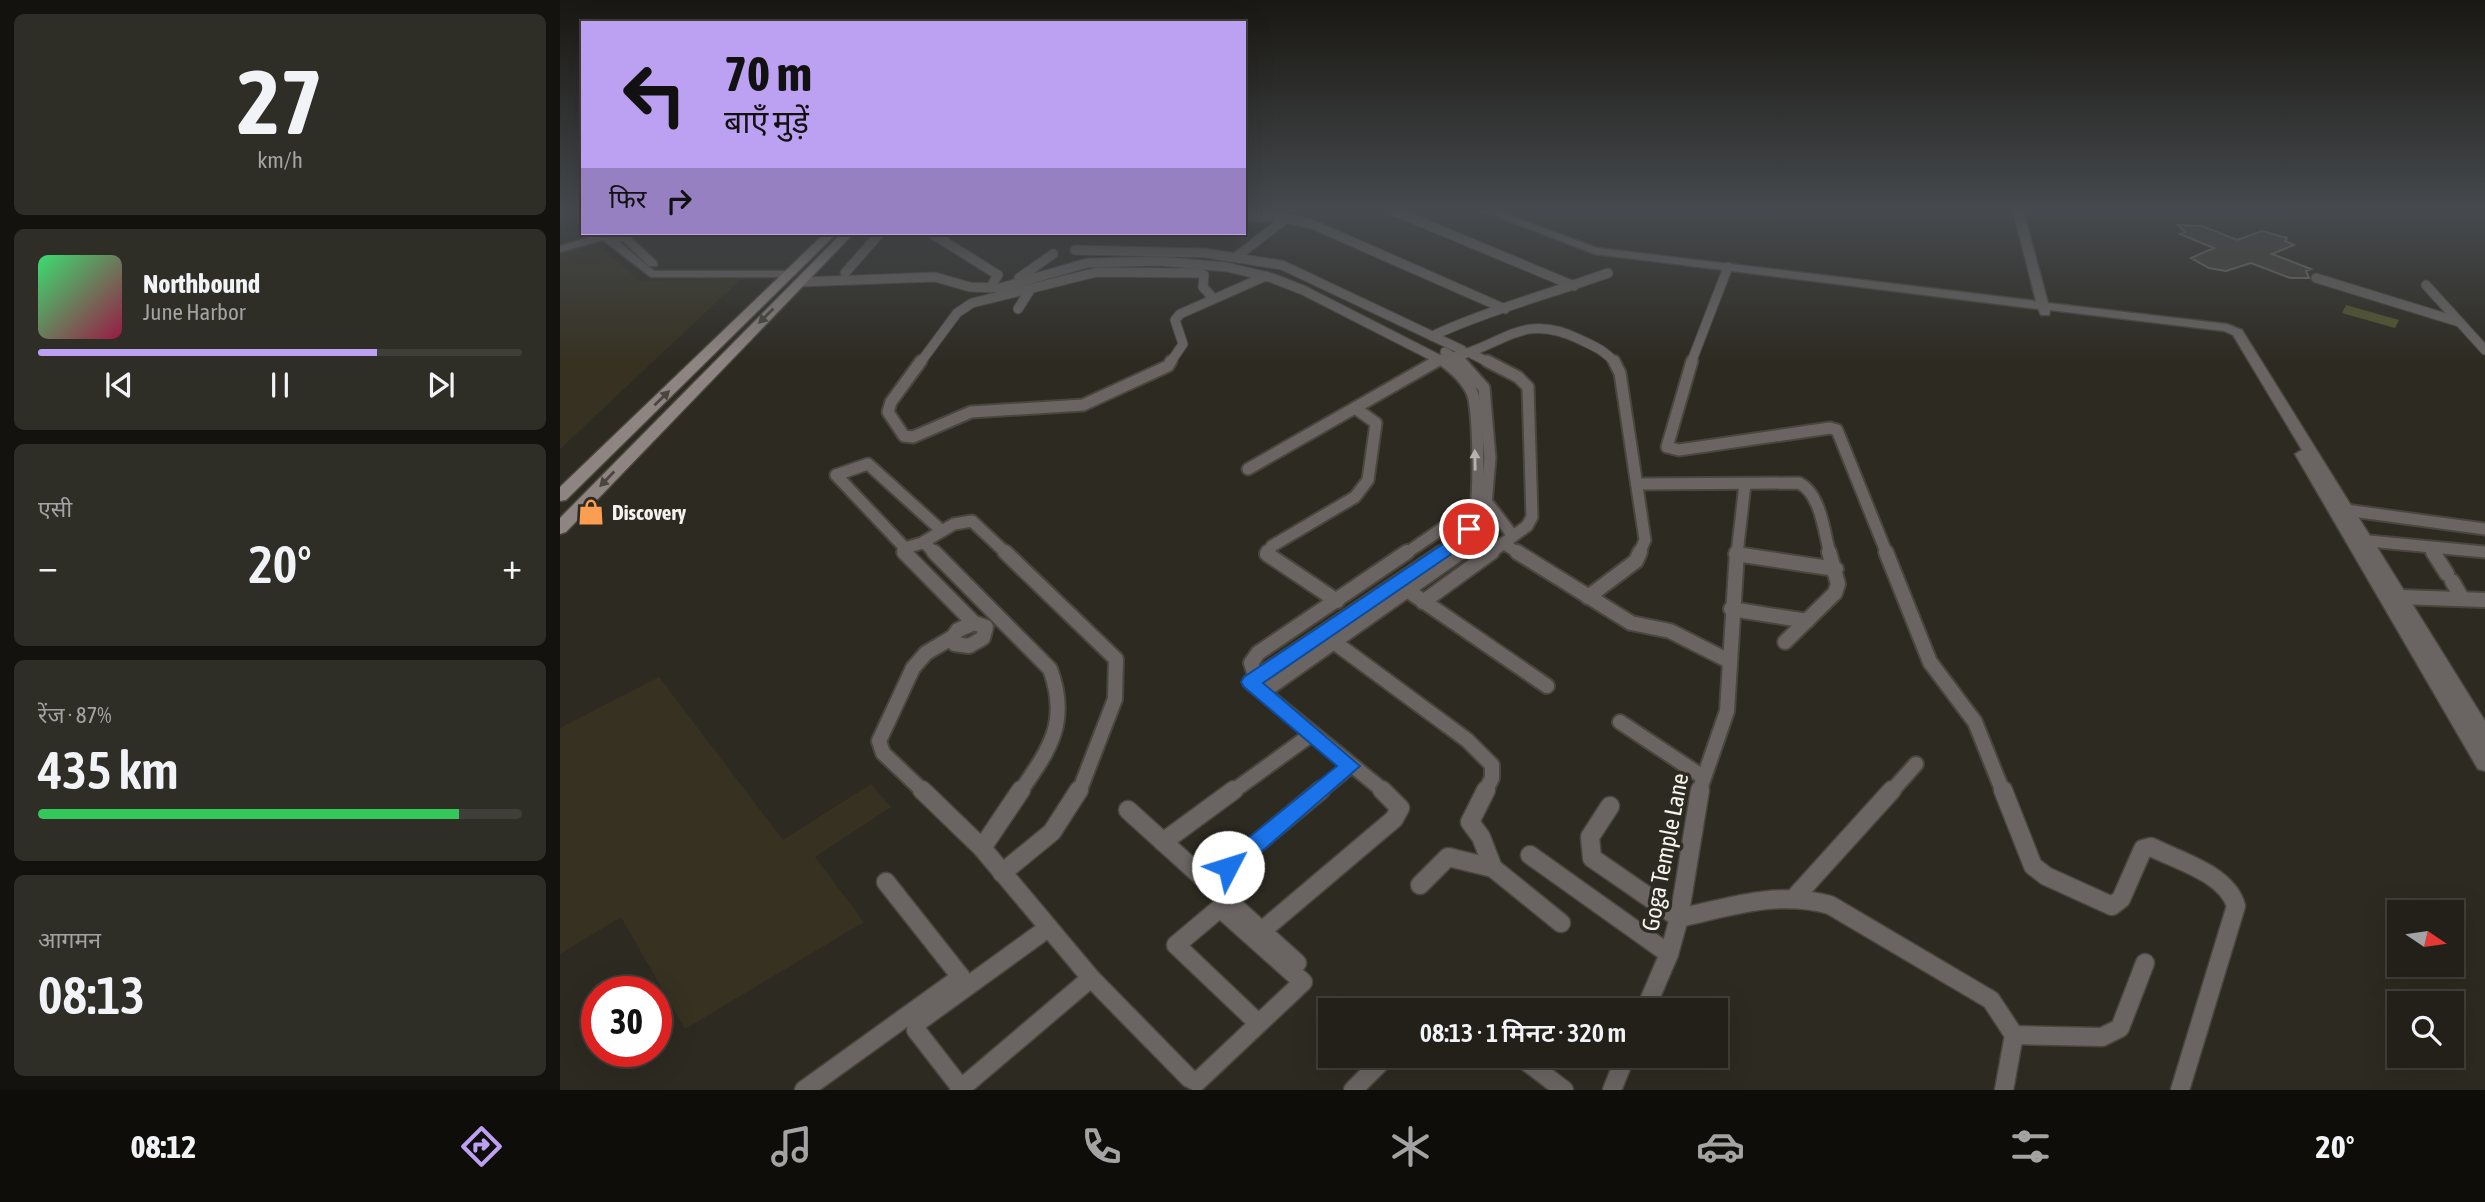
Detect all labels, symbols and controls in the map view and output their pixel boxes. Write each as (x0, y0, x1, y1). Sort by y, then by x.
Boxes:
text: 70 m (724, 45, 812, 101)
text: 27 (237, 49, 323, 153)
icon: left (609, 49, 700, 140)
text: बाएँ मुड़ें (724, 103, 809, 140)
text: km/h (257, 147, 303, 173)
icon: right (660, 182, 698, 220)
text: फिर (609, 184, 646, 214)
text: Northbound (143, 269, 260, 299)
text: June Harbor (143, 299, 246, 325)
one-way arrow (758, 307, 774, 324)
icon: previous (100, 366, 138, 404)
icon: pause (261, 366, 299, 404)
icon: next (422, 366, 460, 404)
one-way arrow (653, 390, 670, 406)
one-way arrow (1469, 449, 1481, 471)
one-way arrow (600, 470, 616, 487)
text: एसी (38, 496, 72, 522)
shop icon: Discovery (576, 497, 606, 527)
pin (1439, 499, 1499, 559)
place label: Discovery (612, 500, 687, 524)
icon: arrive (1450, 510, 1488, 548)
text: 20° (248, 534, 312, 594)
text: − (38, 544, 58, 587)
text: + (502, 544, 522, 587)
text: रेंज · 87% (38, 702, 112, 728)
text: 435 km (38, 740, 179, 800)
street label: Goga Temple Lane (1636, 771, 1694, 933)
position arrow (1191, 830, 1265, 904)
north arrow (2387, 900, 2464, 976)
map controls (2387, 900, 2464, 1068)
text: आगमन (38, 927, 101, 953)
text: 08:13 (38, 965, 145, 1025)
speed limit sign: 30 (581, 976, 672, 1067)
button: search (2387, 991, 2464, 1068)
text: 08:13 · 1 मिनट · 320 m (1420, 1018, 1626, 1048)
icon: directions (457, 1122, 506, 1171)
icon: music (767, 1122, 816, 1171)
icon: phone (1077, 1122, 1126, 1171)
icon: climate (1386, 1122, 1435, 1171)
icon: car (1696, 1122, 1745, 1171)
icon: filters (2006, 1122, 2055, 1171)
text: 08:12 (130, 1128, 196, 1165)
text: 20° (2316, 1128, 2355, 1165)

